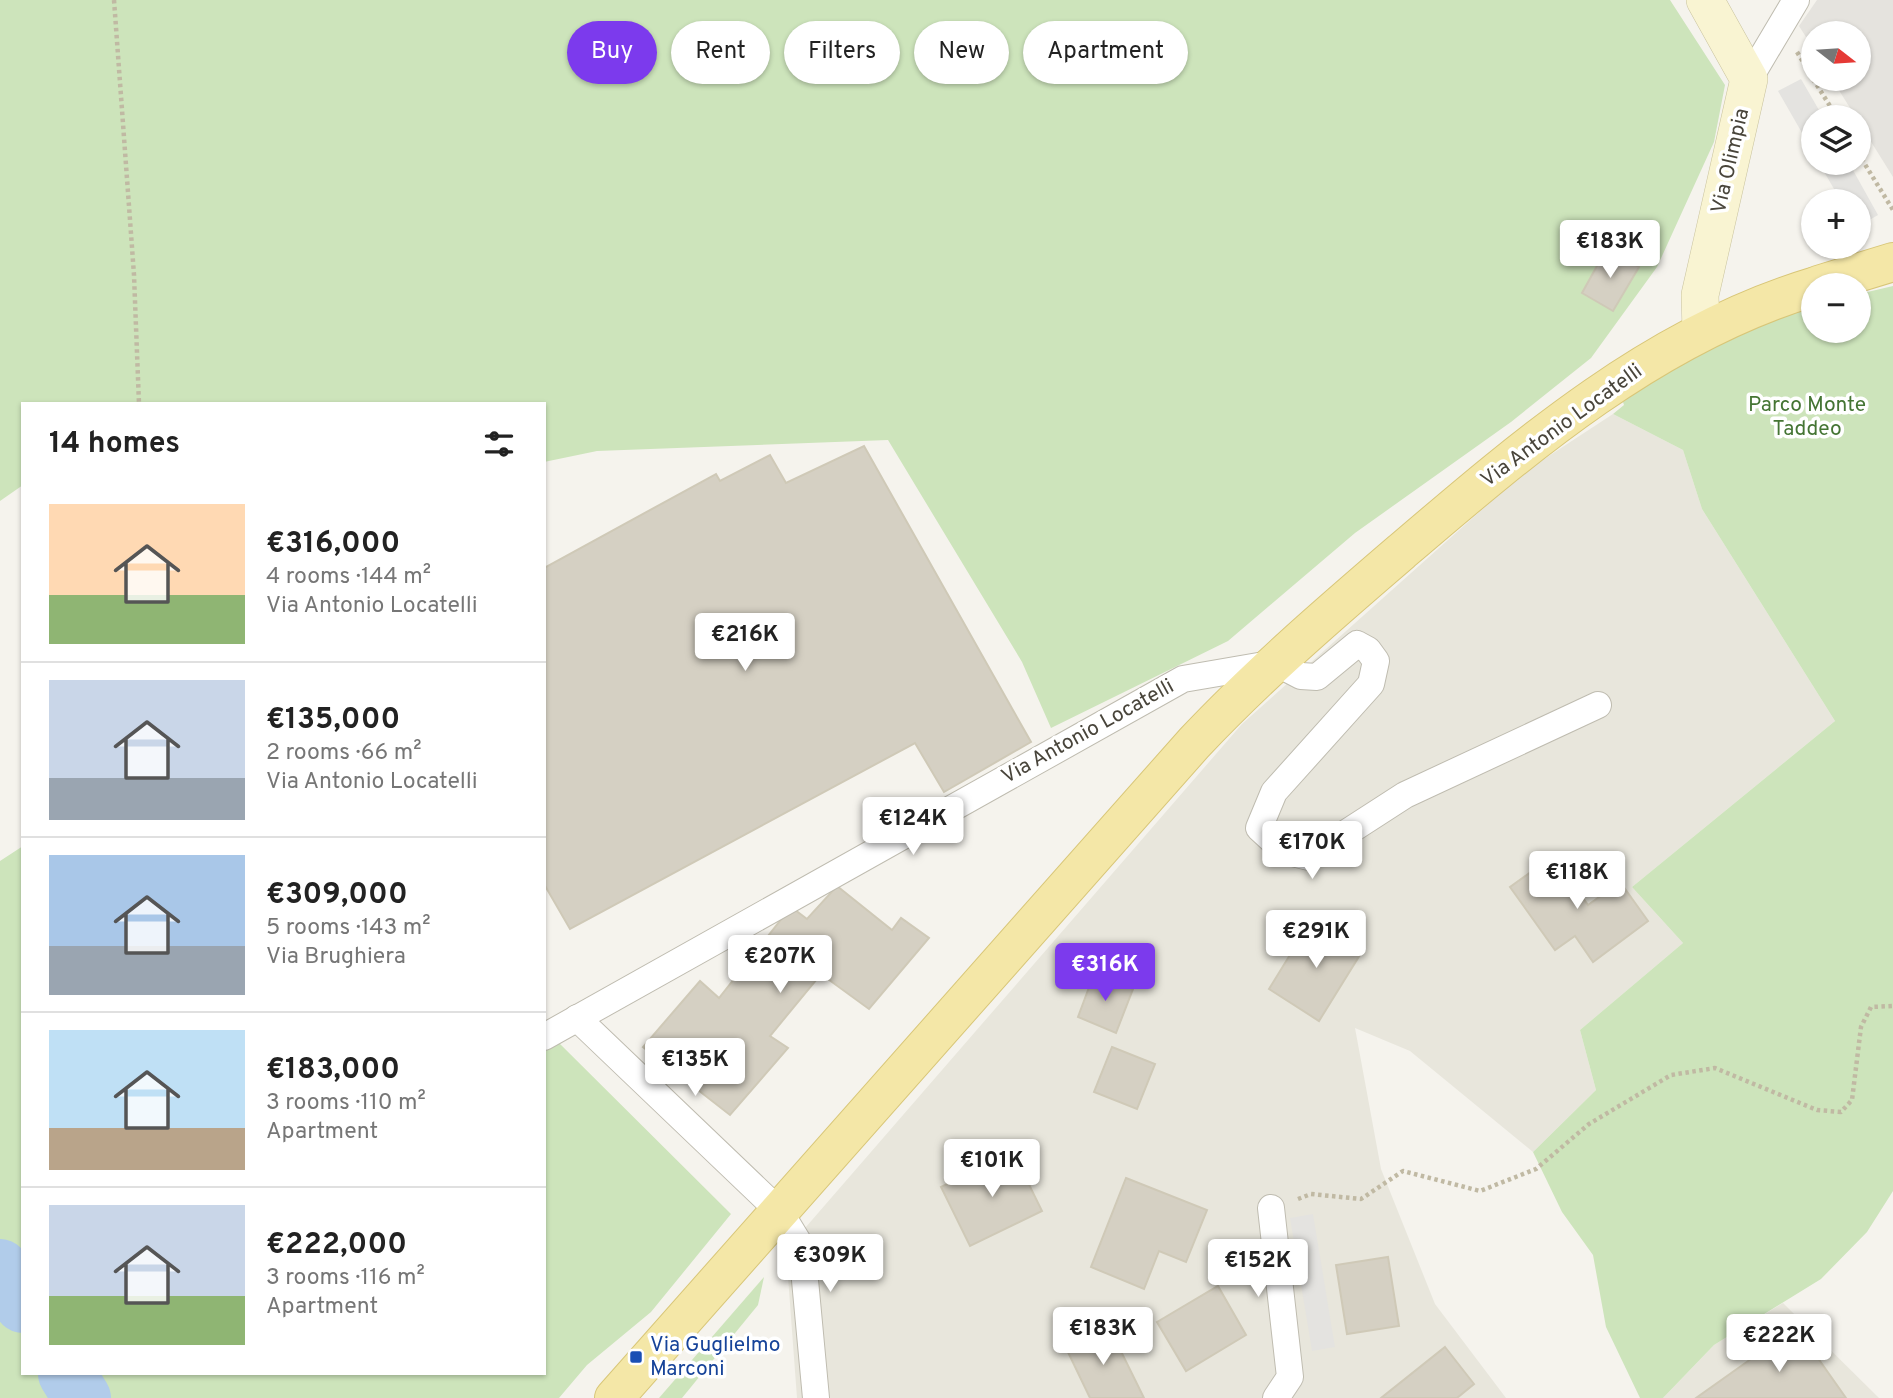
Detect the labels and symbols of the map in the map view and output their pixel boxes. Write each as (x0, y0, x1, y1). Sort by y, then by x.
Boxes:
north arrow (1801, 21, 1871, 91)
street label: Via Olimpia (1706, 106, 1756, 216)
pin: €183K (1561, 220, 1659, 280)
street label: Via Antonio Locatelli (1476, 358, 1648, 494)
park label: Parco Monte Taddeo (1748, 392, 1866, 443)
pin: €216K (696, 614, 794, 673)
street label: Via Antonio Locatelli (997, 673, 1179, 791)
pin: €124K (864, 798, 962, 857)
pin: €170K (1263, 822, 1361, 881)
pin: €118K (1528, 852, 1626, 911)
pin: €291K (1267, 911, 1365, 970)
pin: €207K (731, 936, 829, 995)
pin: €316K (1056, 944, 1154, 1003)
pin: €135K (646, 1038, 744, 1098)
pin: €101K (943, 1140, 1041, 1199)
pin: €309K (781, 1234, 879, 1294)
pin: €152K (1209, 1240, 1307, 1299)
pin: €183K (1054, 1308, 1152, 1367)
pin: €222K (1730, 1314, 1828, 1374)
place label: Via Guglielmo Marconi (650, 1332, 780, 1383)
marker: Via Guglielmo Marconi (628, 1349, 644, 1365)

